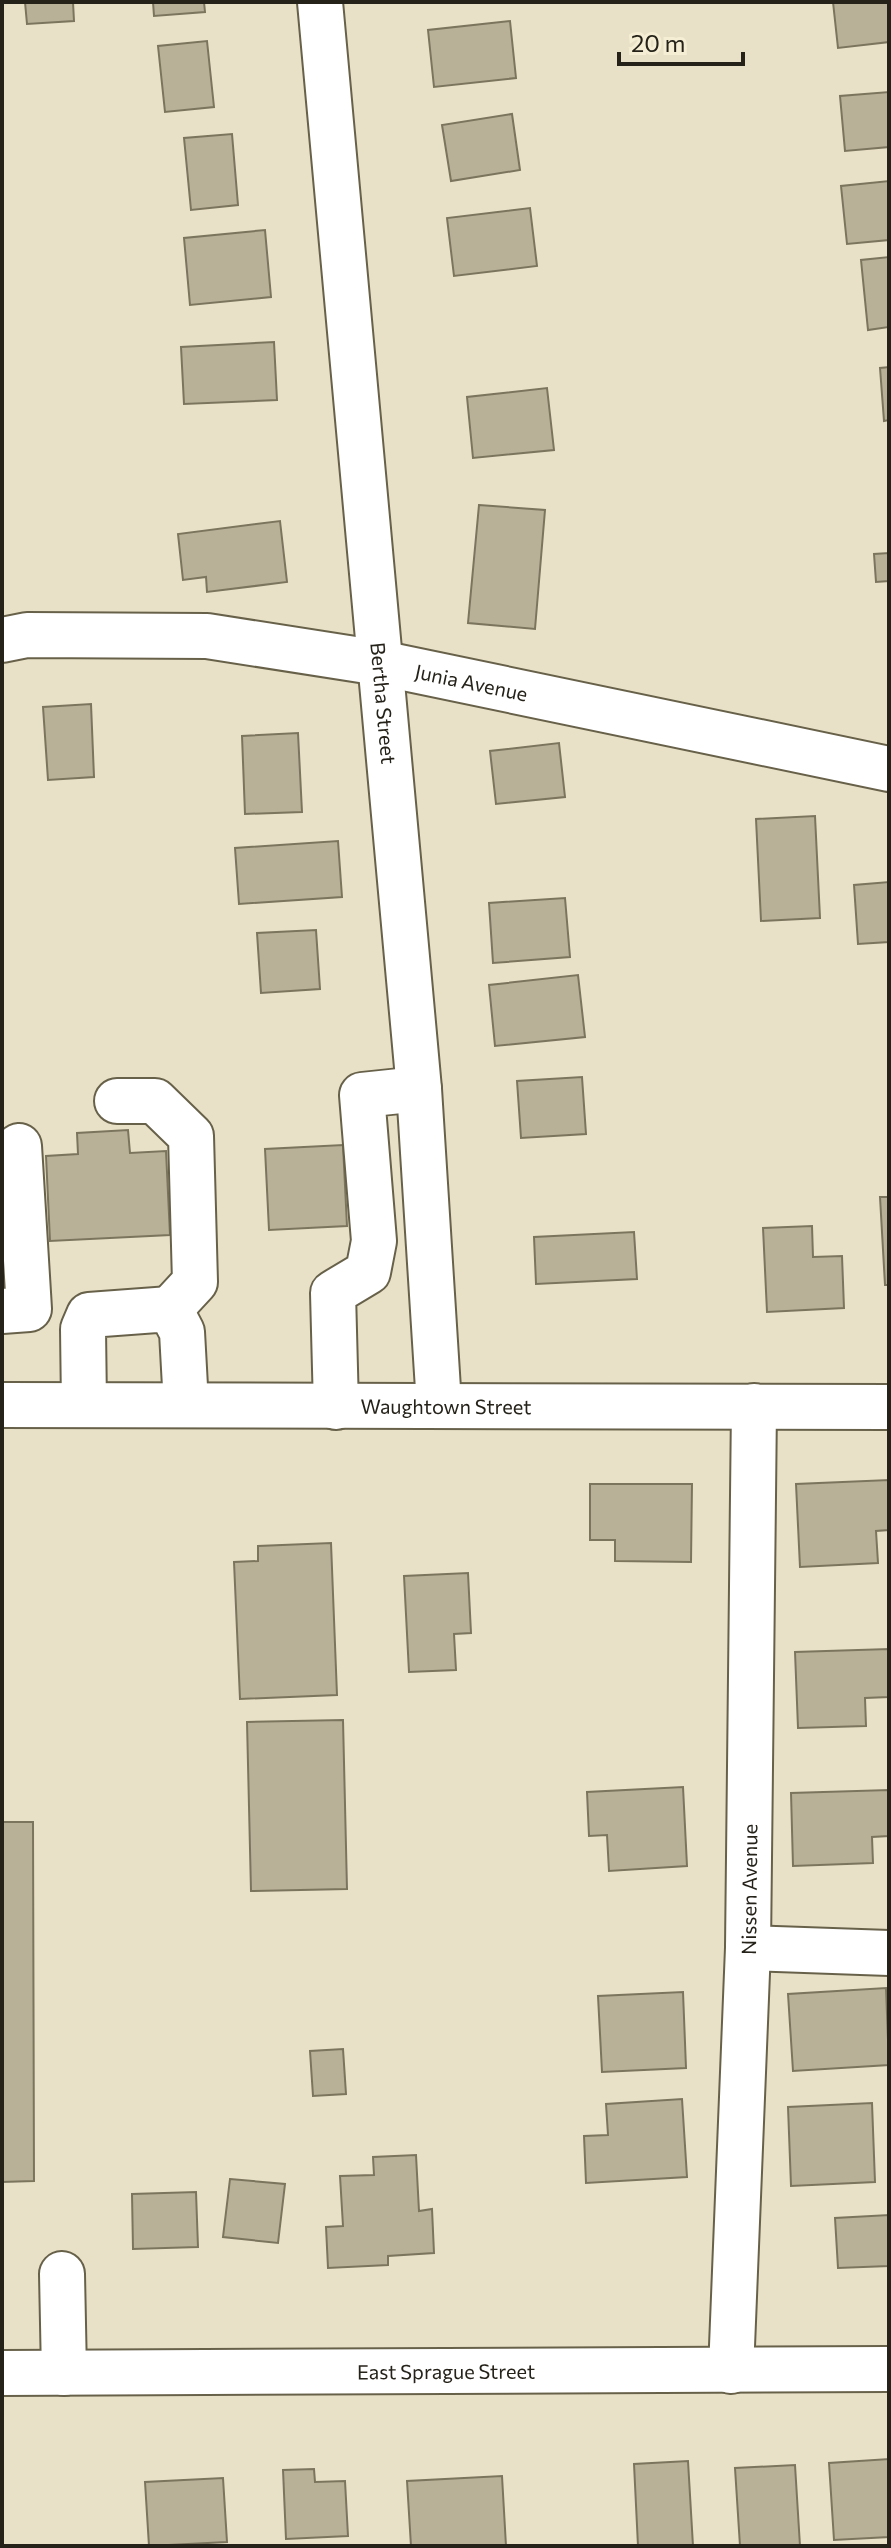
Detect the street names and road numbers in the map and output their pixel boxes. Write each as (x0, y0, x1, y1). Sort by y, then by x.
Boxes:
street label: Bertha Street (366, 641, 401, 765)
street label: Junia Avenue (413, 659, 530, 705)
street label: Waughtown Street (361, 1394, 531, 1418)
street label: Nissen Avenue (736, 1824, 761, 1955)
street label: East Sprague Street (357, 2359, 535, 2383)

